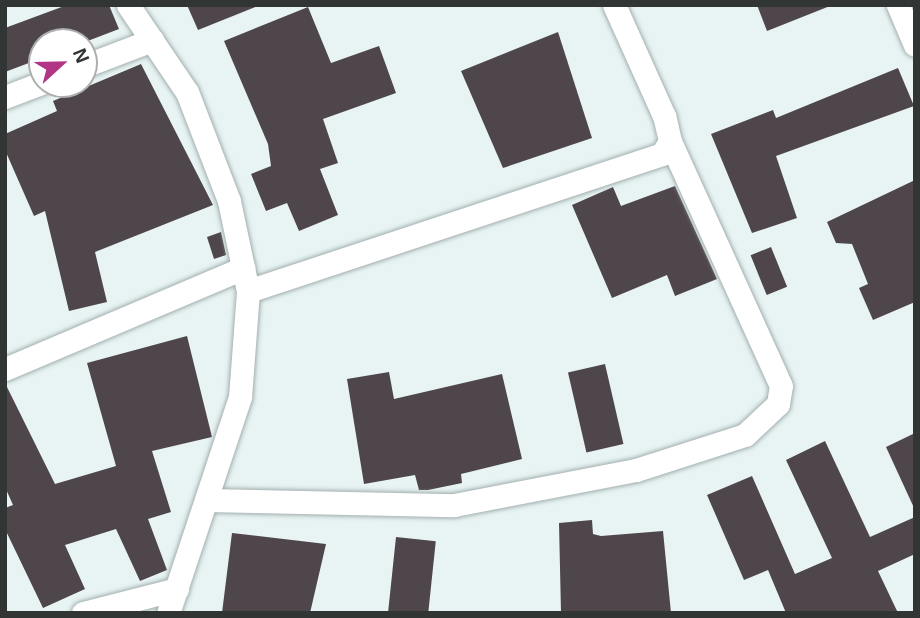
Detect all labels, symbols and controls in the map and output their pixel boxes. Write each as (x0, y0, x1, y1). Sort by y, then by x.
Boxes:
north arrow (28, 28, 98, 98)
text: N (69, 45, 93, 66)

